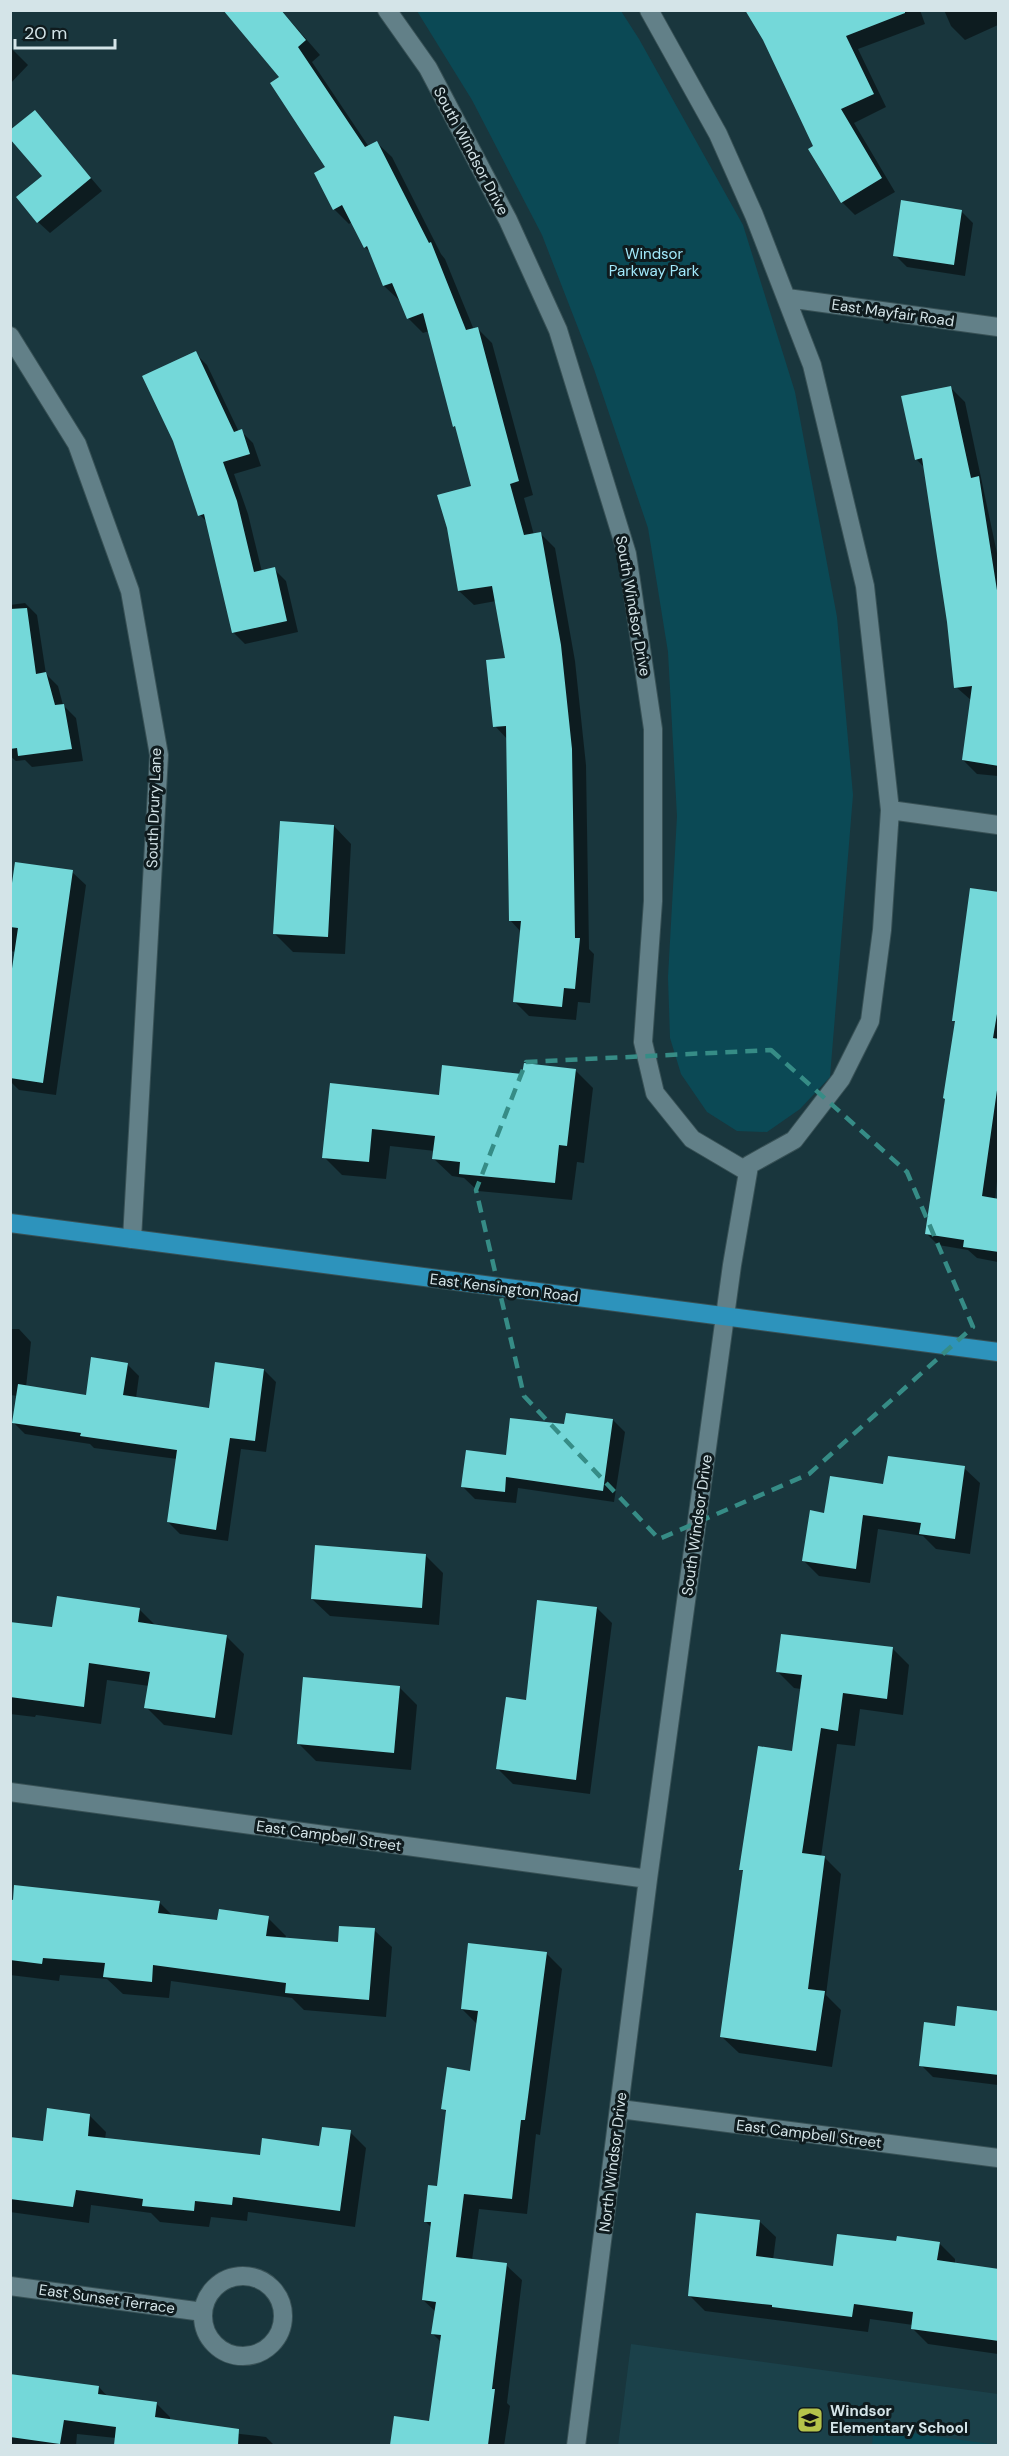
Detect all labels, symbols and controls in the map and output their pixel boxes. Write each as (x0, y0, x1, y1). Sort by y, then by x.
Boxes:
scale bar (15, 12, 116, 50)
text: 20 m (24, 21, 67, 45)
street label: South Windsor Drive (429, 83, 513, 219)
park label: Windsor Parkway Park (609, 244, 700, 281)
street label: East Mayfair Road (830, 294, 956, 332)
street label: South Windsor Drive (611, 534, 655, 678)
street label: South Drury Lane (142, 748, 166, 868)
street label: East Kensington Road (429, 1269, 579, 1307)
street label: South Windsor Drive (677, 1453, 717, 1597)
street label: East Campbell Street (255, 1816, 403, 1856)
street label: North Windsor Drive (594, 2091, 632, 2233)
street label: East Campbell Street (735, 2115, 883, 2153)
street label: East Sunset Terrace (38, 2280, 176, 2318)
place label: Windsor Elementary School (830, 2401, 968, 2438)
school or university icon: Windsor Elementary School (795, 2405, 825, 2435)

